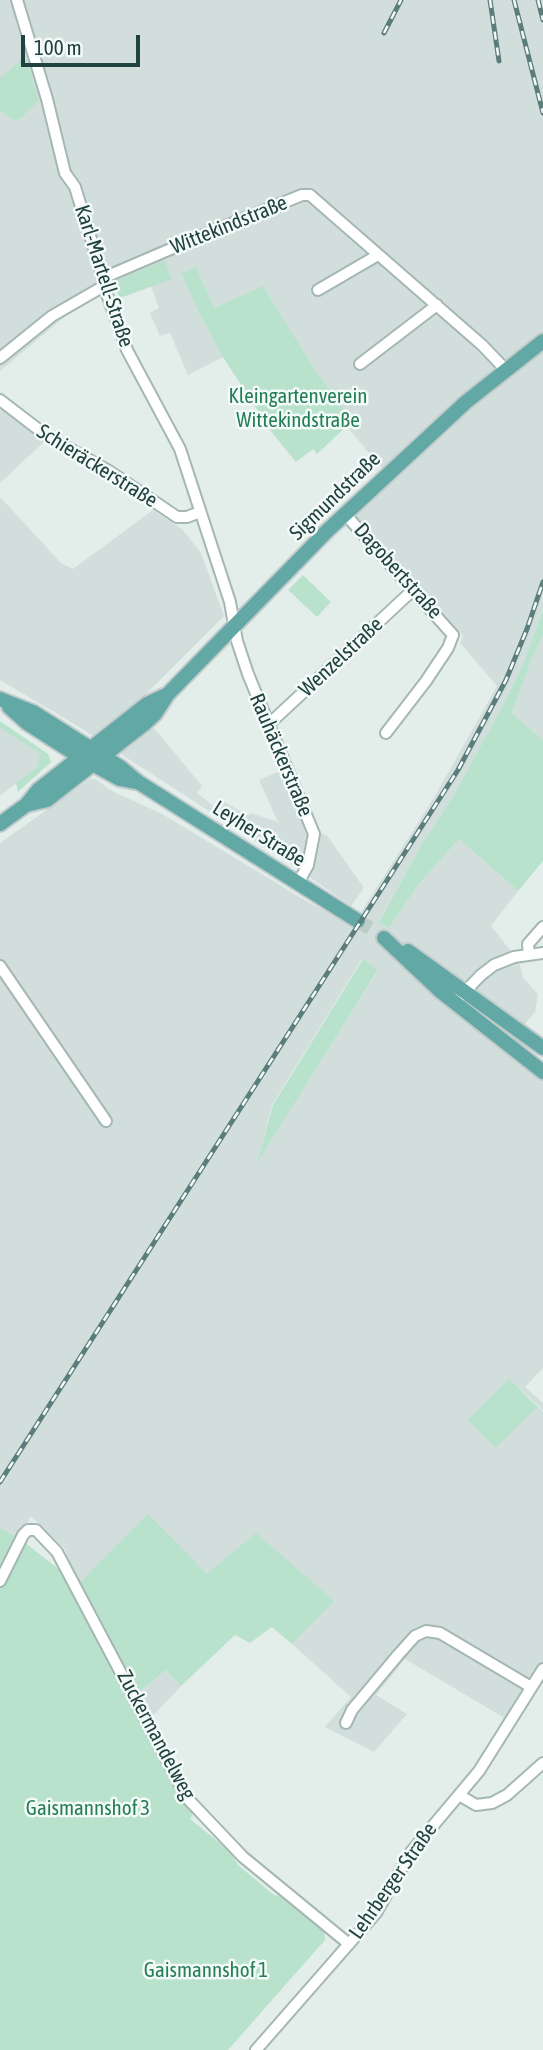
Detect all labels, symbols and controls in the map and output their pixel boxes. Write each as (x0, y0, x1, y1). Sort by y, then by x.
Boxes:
scale bar (24, 21, 144, 65)
text: 100 m (34, 35, 82, 59)
street label: Wittekindstraße (167, 190, 291, 260)
street label: Karl-Martell-Straße (69, 202, 139, 350)
park label: Kleingartenverein Wittekindstraße (229, 383, 367, 433)
street label: Schieräckerstraße (32, 419, 162, 513)
street label: Sigmundstraße (284, 446, 386, 546)
street label: Dagobertstraße (349, 518, 447, 624)
street label: Wenzelstraße (294, 612, 388, 702)
street label: Rauhäckerstraße (244, 690, 318, 820)
street label: Leyher Straße (208, 796, 310, 872)
street label: Zuckermandelweg (111, 1666, 201, 1804)
park label: Gaismannshof 3 (26, 1795, 150, 1821)
street label: Lehrberger Straße (344, 1818, 442, 1944)
park label: Gaismannshof 1 (144, 1957, 268, 1983)

